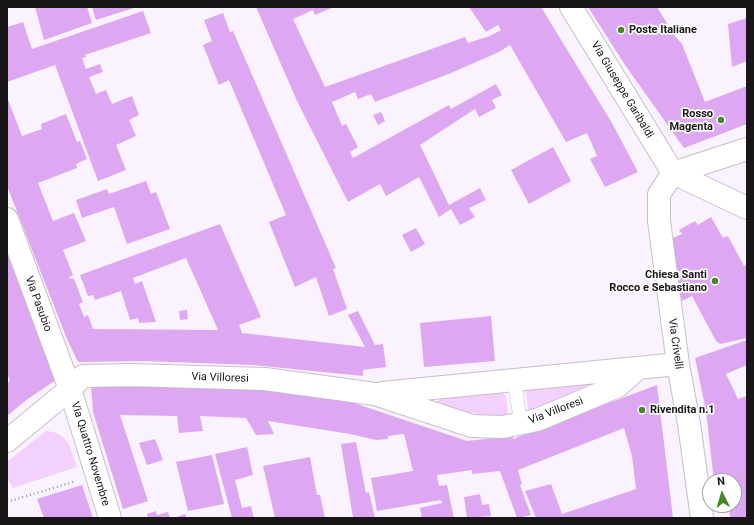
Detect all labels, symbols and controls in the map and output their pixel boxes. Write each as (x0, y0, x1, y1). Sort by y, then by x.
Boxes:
place label: Poste Italiane (629, 23, 697, 37)
marker: Poste Italiane (616, 25, 626, 35)
street label: Via Giuseppe Garibaldi (588, 39, 656, 141)
place label: Rosso Magenta (669, 107, 713, 133)
marker: Rosso Magenta (716, 115, 726, 125)
place label: Chiesa Santi Rocco e Sebastiano (609, 268, 707, 294)
street label: Via Pasubio (22, 274, 54, 334)
marker: Chiesa Santi Rocco e Sebastiano (710, 276, 720, 286)
street label: Via Crivelli (665, 318, 685, 370)
street label: Via Villoresi (191, 370, 249, 386)
street label: Via Villoresi (527, 395, 585, 427)
street label: Via Quattro Novembre (68, 400, 112, 508)
place label: Rivendita n.1 (650, 403, 715, 417)
marker: Rivendita n.1 (637, 405, 647, 415)
north arrow (702, 473, 742, 513)
text: N (717, 475, 725, 488)

